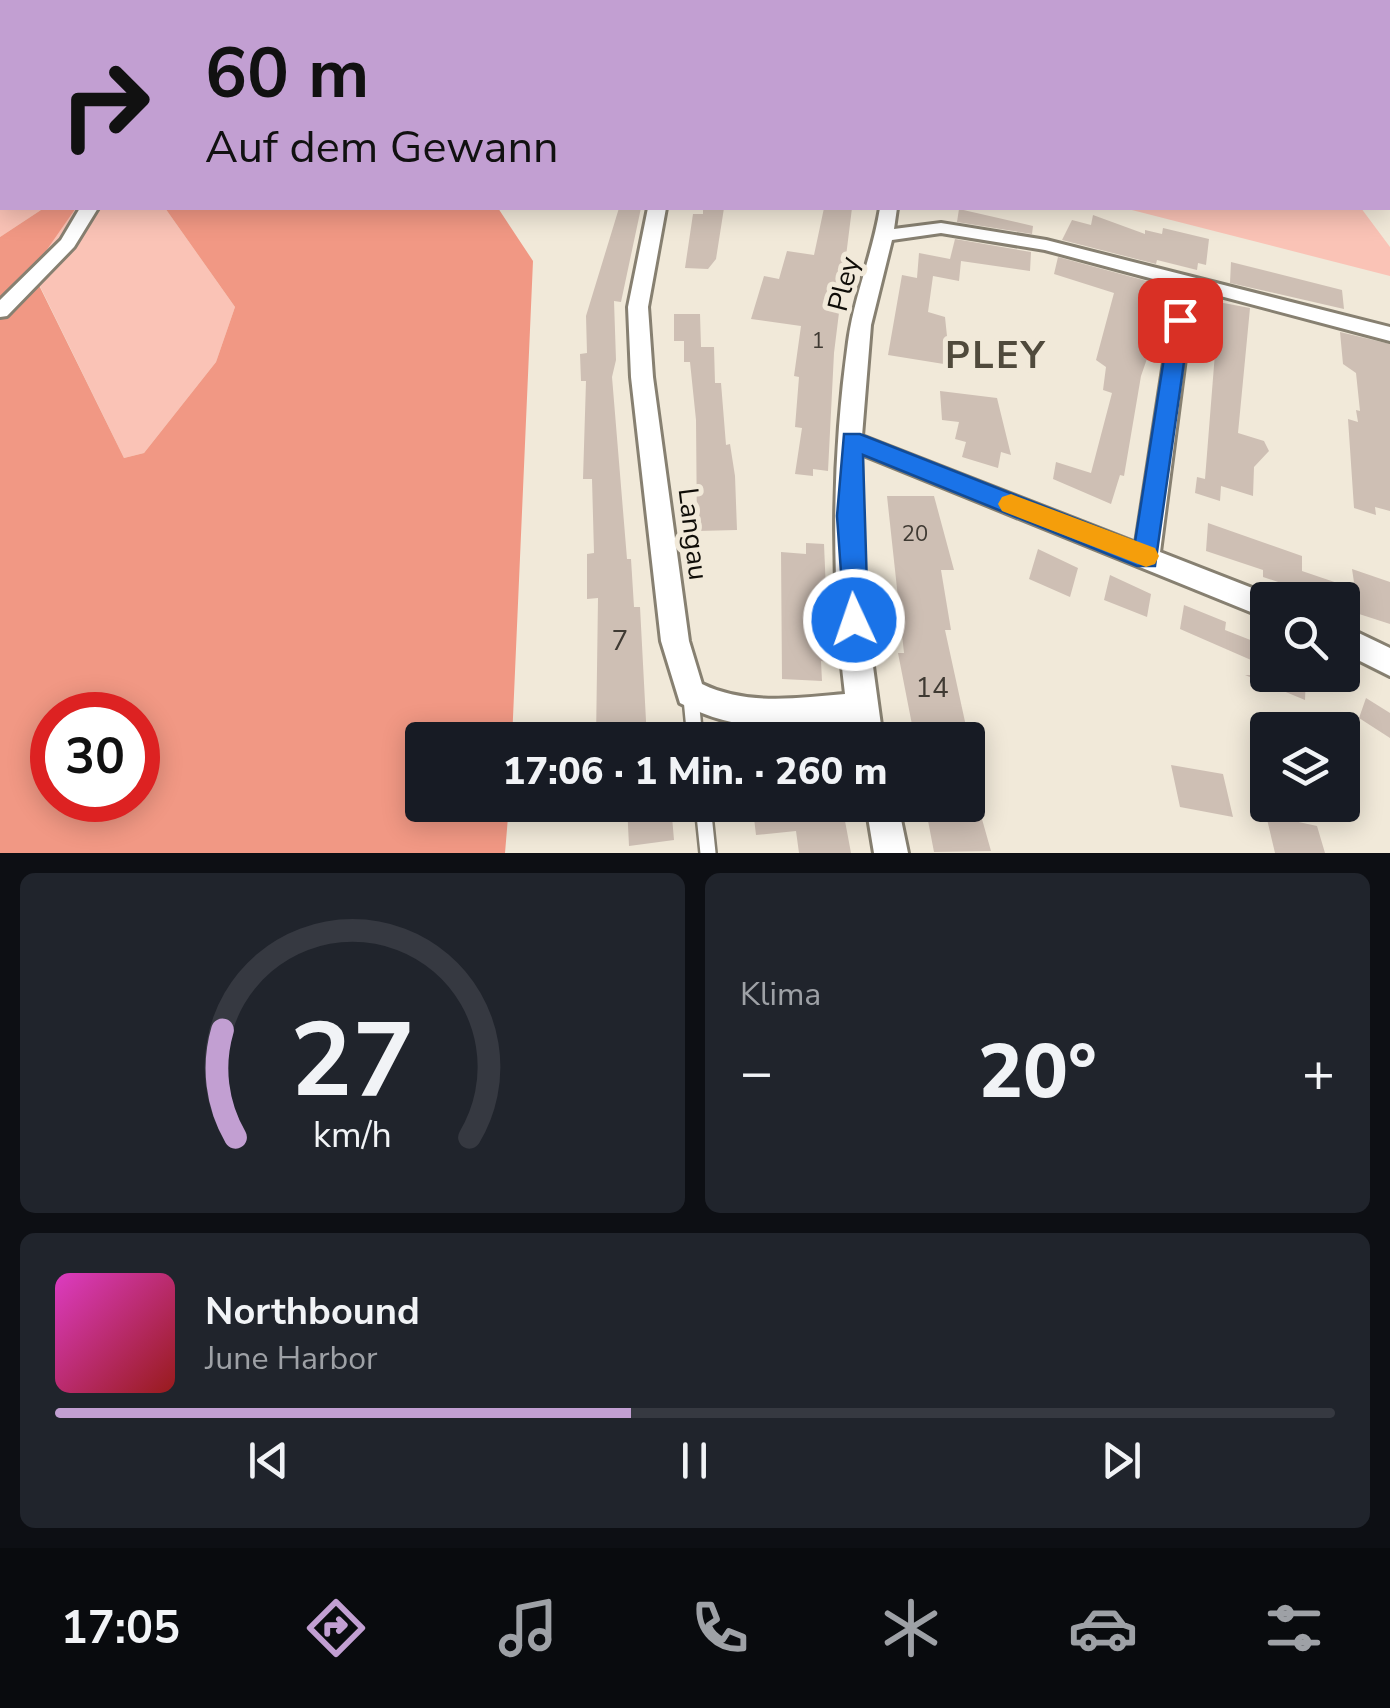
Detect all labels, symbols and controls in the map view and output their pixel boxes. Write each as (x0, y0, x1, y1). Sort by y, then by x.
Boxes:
text: 60 m (205, 26, 369, 122)
icon: right (40, 40, 170, 170)
text: Auf dem Gewann (205, 117, 559, 178)
street label: Pley (819, 252, 869, 315)
pin (1138, 278, 1223, 363)
icon: arrive (1153, 293, 1208, 348)
house number: 1 (811, 326, 825, 356)
district label: PLEY (945, 330, 1047, 381)
street label: Langau (668, 486, 718, 582)
house number: 20 (902, 519, 928, 549)
position arrow (802, 568, 906, 672)
map controls (1250, 582, 1360, 822)
button: search (1250, 582, 1360, 692)
house number: 7 (612, 622, 628, 660)
house number: 14 (915, 669, 949, 707)
speed limit sign: 30 (30, 692, 160, 822)
button: layers (1250, 712, 1360, 822)
text: 17:06 · 1 Min. · 260 m (502, 746, 888, 797)
text: Klima (740, 973, 821, 1016)
text: 27 (290, 990, 415, 1132)
text: 20° (978, 1021, 1097, 1123)
text: − (740, 1035, 773, 1110)
text: + (1302, 1035, 1335, 1110)
text: km/h (313, 1111, 392, 1160)
text: Northbound (205, 1286, 420, 1337)
text: June Harbor (205, 1337, 377, 1380)
icon: previous (241, 1433, 296, 1488)
icon: pause (667, 1433, 722, 1488)
icon: next (1094, 1433, 1149, 1488)
icon: directions (301, 1593, 371, 1663)
icon: music (493, 1593, 563, 1663)
icon: phone (685, 1593, 755, 1663)
icon: climate (876, 1593, 946, 1663)
icon: car (1068, 1593, 1138, 1663)
icon: filters (1259, 1593, 1329, 1663)
text: 17:05 (61, 1598, 180, 1659)

